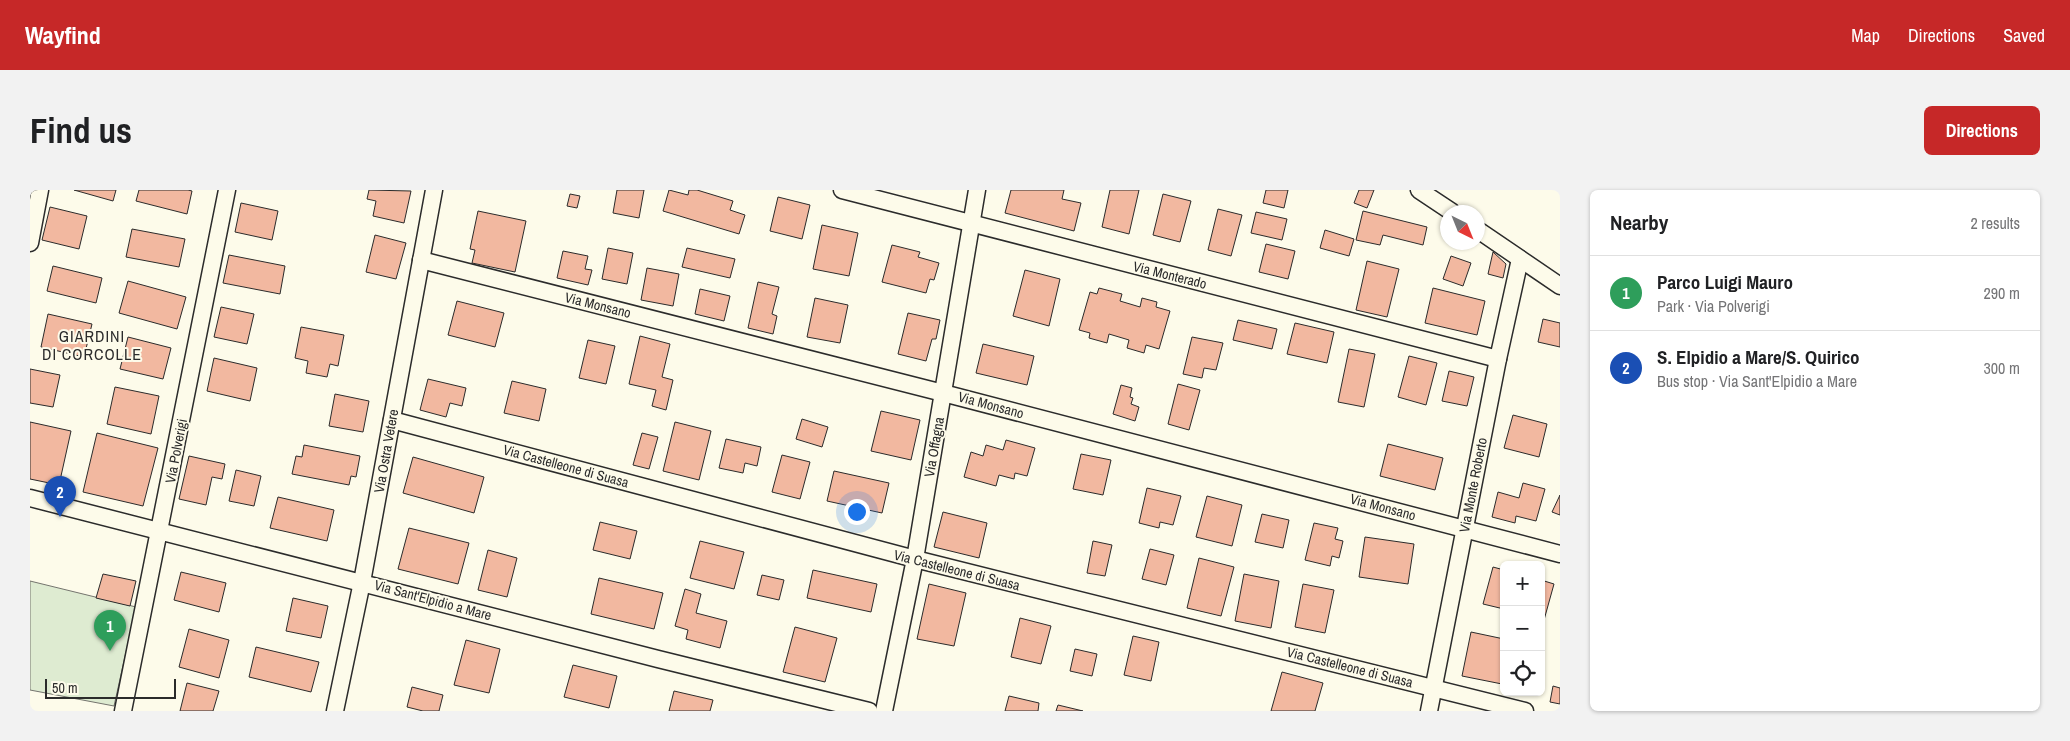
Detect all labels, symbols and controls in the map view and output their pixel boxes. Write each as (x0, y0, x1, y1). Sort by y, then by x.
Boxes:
text: Wayfind (25, 19, 101, 51)
text: Map (1851, 23, 1880, 48)
text: Directions (1908, 23, 1975, 48)
text: Saved (2003, 23, 2045, 48)
button: Directions (1924, 106, 2040, 155)
text: Find us (30, 107, 132, 154)
north arrow (1440, 205, 1485, 250)
text: Nearby (1610, 208, 1668, 237)
text: 2 results (1970, 212, 2020, 234)
street label: Via Monterado (1131, 257, 1209, 293)
text: Parco Luigi Mauro (1657, 269, 1793, 295)
text: 1 (1622, 282, 1630, 304)
text: 290 m (1984, 282, 2020, 304)
street label: Via Monsano (563, 288, 633, 322)
text: Park · Via Polverigi (1657, 295, 1770, 317)
district label: GIARDINI DI CORCOLLE (42, 325, 142, 365)
text: S. Elpidio a Mare/S. Quirico (1657, 344, 1860, 370)
text: 2 (1622, 357, 1630, 379)
text: 300 m (1984, 357, 2020, 379)
text: Bus stop · Via Sant'Elpidio a Mare (1657, 370, 1857, 392)
street label: Via Monsano (956, 388, 1026, 422)
street label: Via Ostra Vetere (370, 408, 402, 494)
street label: Via Offagna (920, 415, 948, 479)
street label: Via Polverigi (161, 417, 191, 485)
street label: Via Monte Roberto (1455, 436, 1491, 534)
street label: Via Castelleone di Suasa (501, 441, 631, 492)
pin: 2 (44, 476, 76, 517)
street label: Via Monsano (1348, 490, 1418, 524)
your location (844, 499, 870, 525)
street label: Via Castelleone di Suasa (892, 546, 1023, 595)
map controls (1500, 561, 1545, 696)
button: + (1500, 561, 1545, 606)
street label: Via Sant'Elpidio a Mare (372, 576, 494, 624)
button: − (1500, 606, 1545, 651)
pin: 1 (94, 610, 126, 651)
street label: Via Castelleone di Suasa (1285, 643, 1416, 692)
button: locate (1500, 651, 1545, 696)
scale bar (45, 676, 176, 699)
text: 50 m (52, 679, 78, 697)

